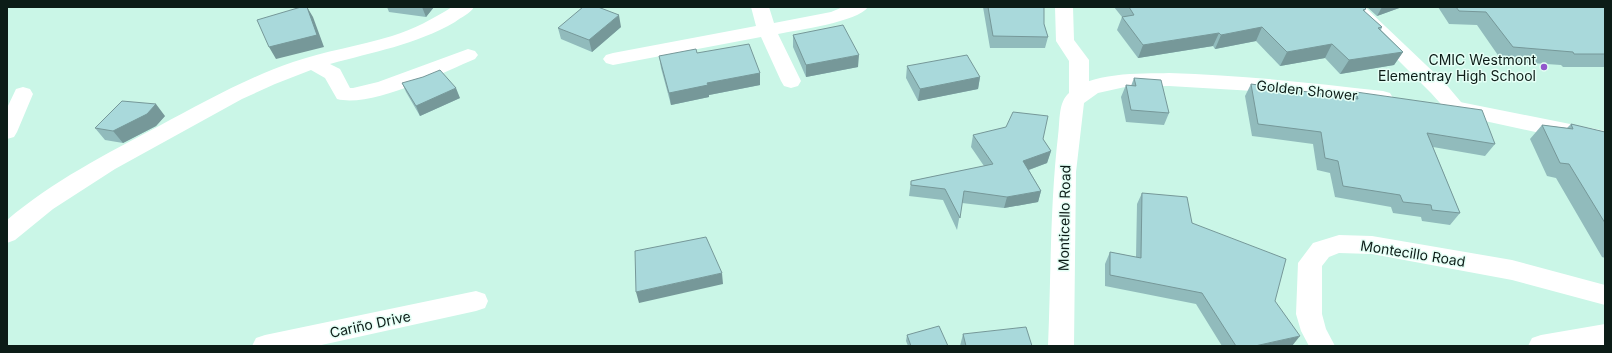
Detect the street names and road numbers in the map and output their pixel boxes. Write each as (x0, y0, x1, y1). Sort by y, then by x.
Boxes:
street label: Golden Shower (1256, 76, 1358, 104)
street label: Monticello Road (1055, 165, 1073, 271)
street label: Montecillo Road (1359, 236, 1467, 270)
street label: Cariño Drive (328, 307, 412, 341)

